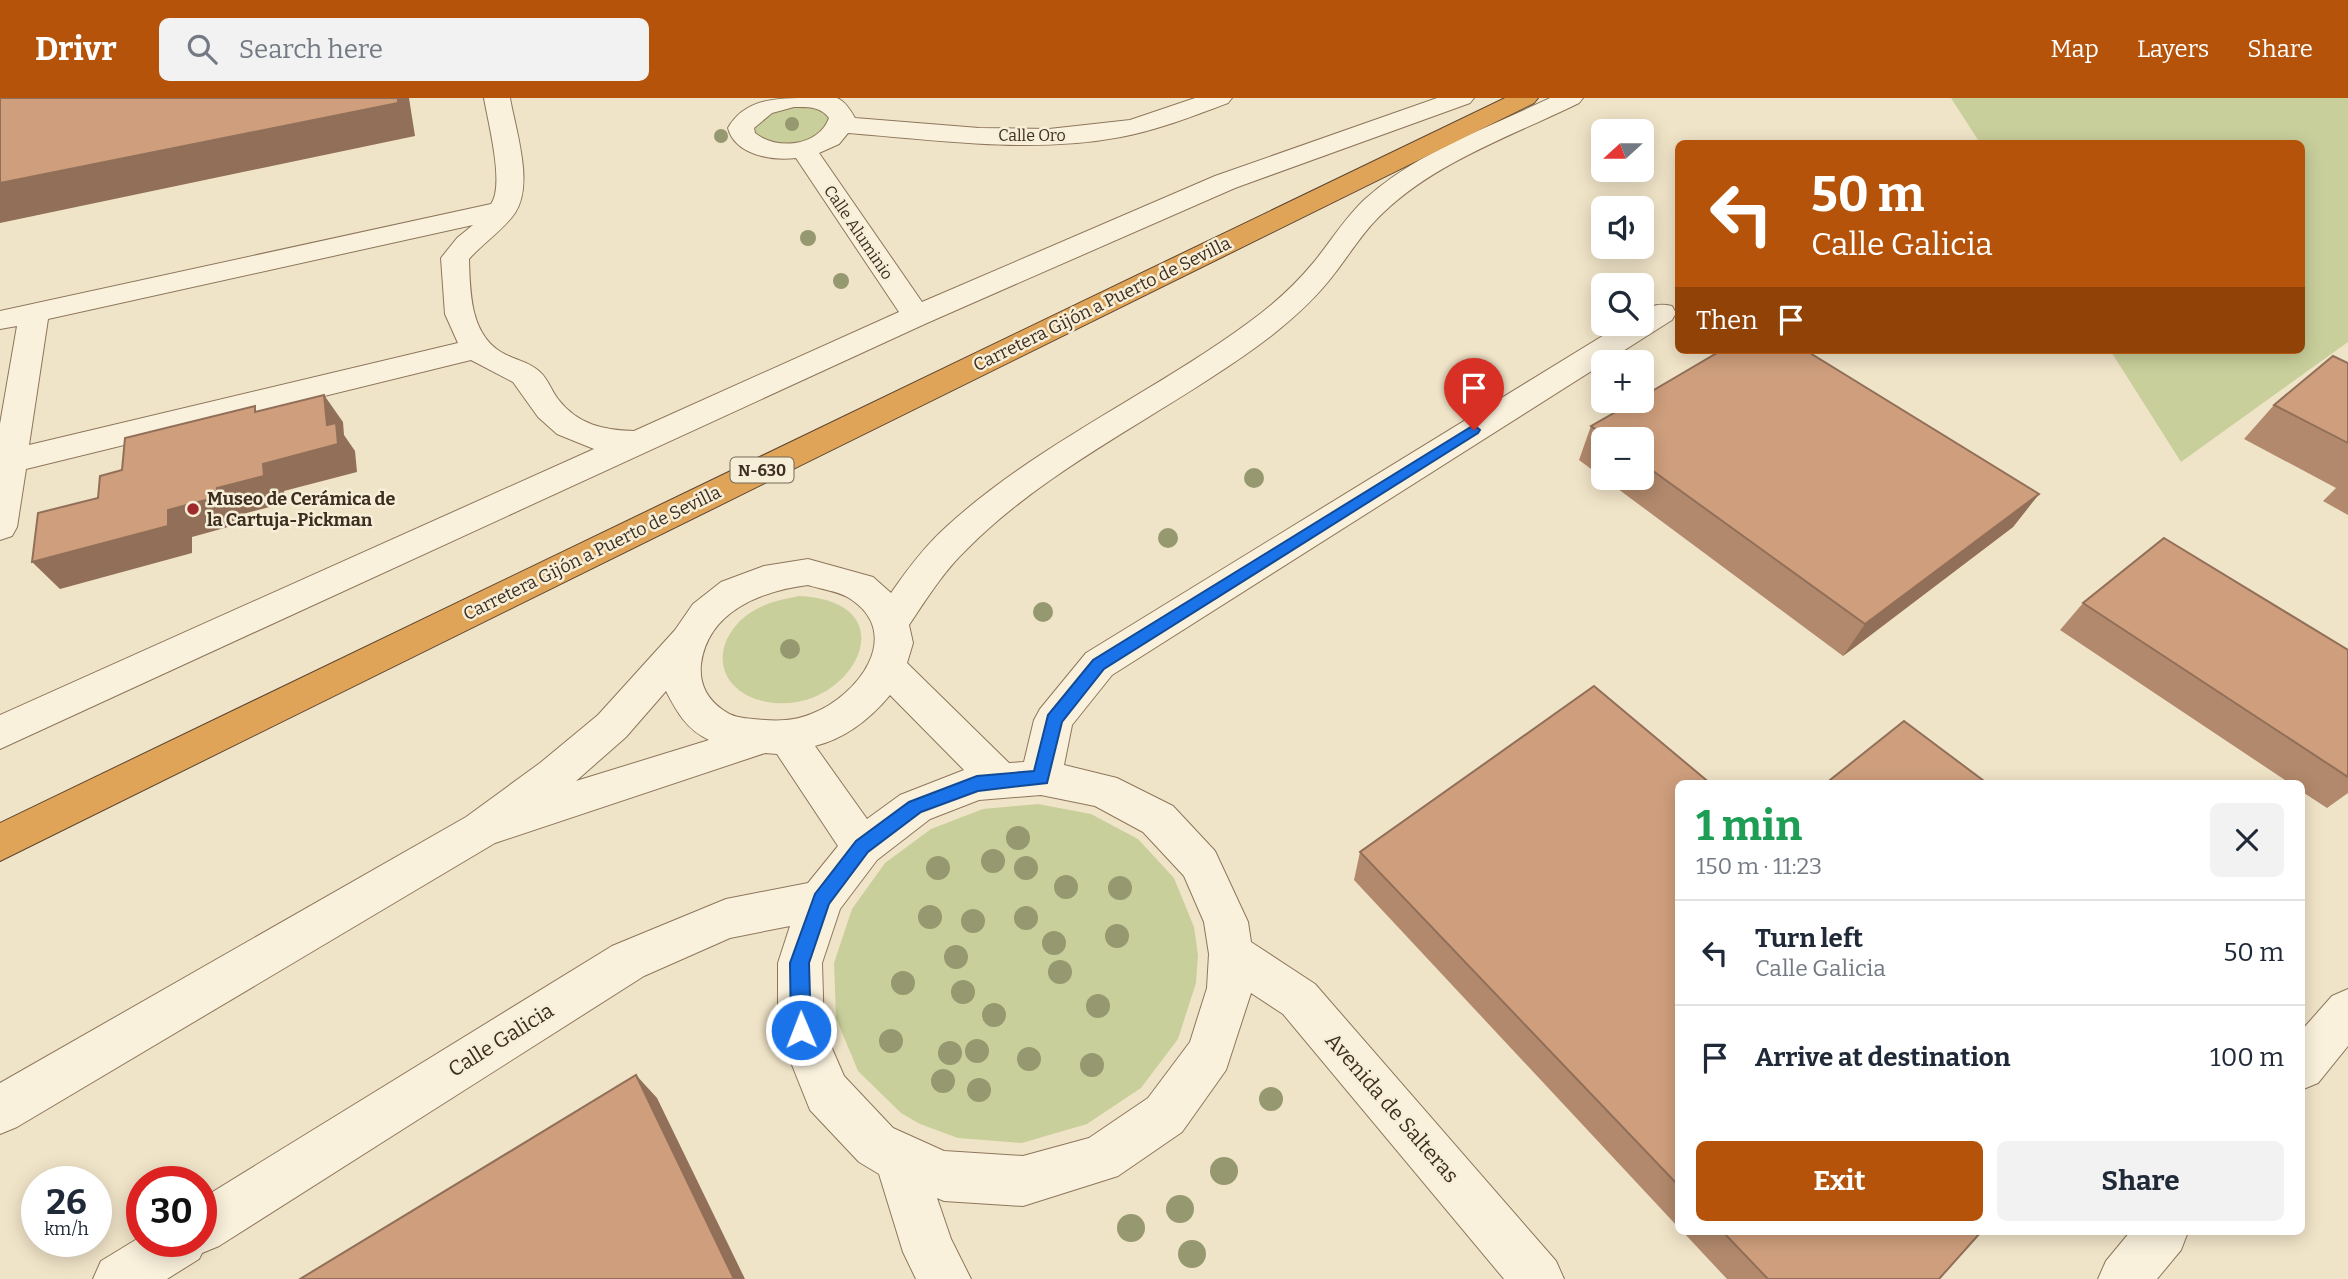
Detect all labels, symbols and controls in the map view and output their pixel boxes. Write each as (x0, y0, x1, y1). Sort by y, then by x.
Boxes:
search box (159, 18, 649, 81)
text: Drivr (35, 29, 117, 69)
icon: search (183, 30, 221, 68)
text: Search here (239, 34, 383, 65)
text: Map (2051, 35, 2099, 63)
text: Layers (2137, 35, 2209, 63)
text: Share (2247, 35, 2313, 63)
north arrow (1591, 119, 1654, 182)
map controls (1591, 119, 1654, 490)
street label: Calle Oro (998, 126, 1066, 145)
text: 50 m (1811, 165, 1924, 224)
icon: left (1696, 168, 1787, 259)
street label: Calle Aluminio (820, 181, 897, 283)
button: sound (1591, 196, 1654, 259)
text: Calle Galicia (1811, 225, 1993, 263)
street label: Carretera Gijón a Puerto de Sevilla (970, 232, 1235, 376)
button: search (1591, 273, 1654, 336)
icon: arrive (1772, 301, 1810, 339)
text: Then (1696, 305, 1758, 336)
button: + (1591, 350, 1654, 413)
pin (1444, 358, 1504, 430)
icon: arrive (1455, 369, 1493, 407)
button: − (1591, 427, 1654, 490)
road number: N-630 (730, 458, 794, 482)
street label: Carretera Gijón a Puerto de Sevilla (460, 481, 725, 625)
place label: Museo de Cerámica de la Cartuja-Pickman (207, 488, 395, 531)
marker: Museo de Cerámica de la Cartuja-Pickman (185, 501, 201, 517)
text: 1 min (1696, 801, 1802, 851)
button: close (2210, 803, 2284, 877)
text: 150 m · 11:23 (1696, 852, 1822, 880)
text: Turn left (1755, 923, 1863, 954)
icon: left (1696, 934, 1734, 972)
text: 50 m (2223, 937, 2284, 968)
text: Calle Galicia (1755, 954, 1886, 982)
position arrow (764, 993, 838, 1067)
street label: Calle Galicia (443, 997, 559, 1083)
street label: Avenida de Salteras (1320, 1028, 1464, 1188)
icon: arrive (1696, 1039, 1734, 1077)
text: Arrive at destination (1755, 1042, 2010, 1073)
text: 100 m (2210, 1042, 2284, 1073)
button: Exit (1696, 1141, 1983, 1221)
button: Share (1997, 1141, 2284, 1221)
speed limit sign: 30 (126, 1166, 217, 1257)
text: 26 (46, 1181, 87, 1223)
text: km/h (44, 1218, 89, 1240)

